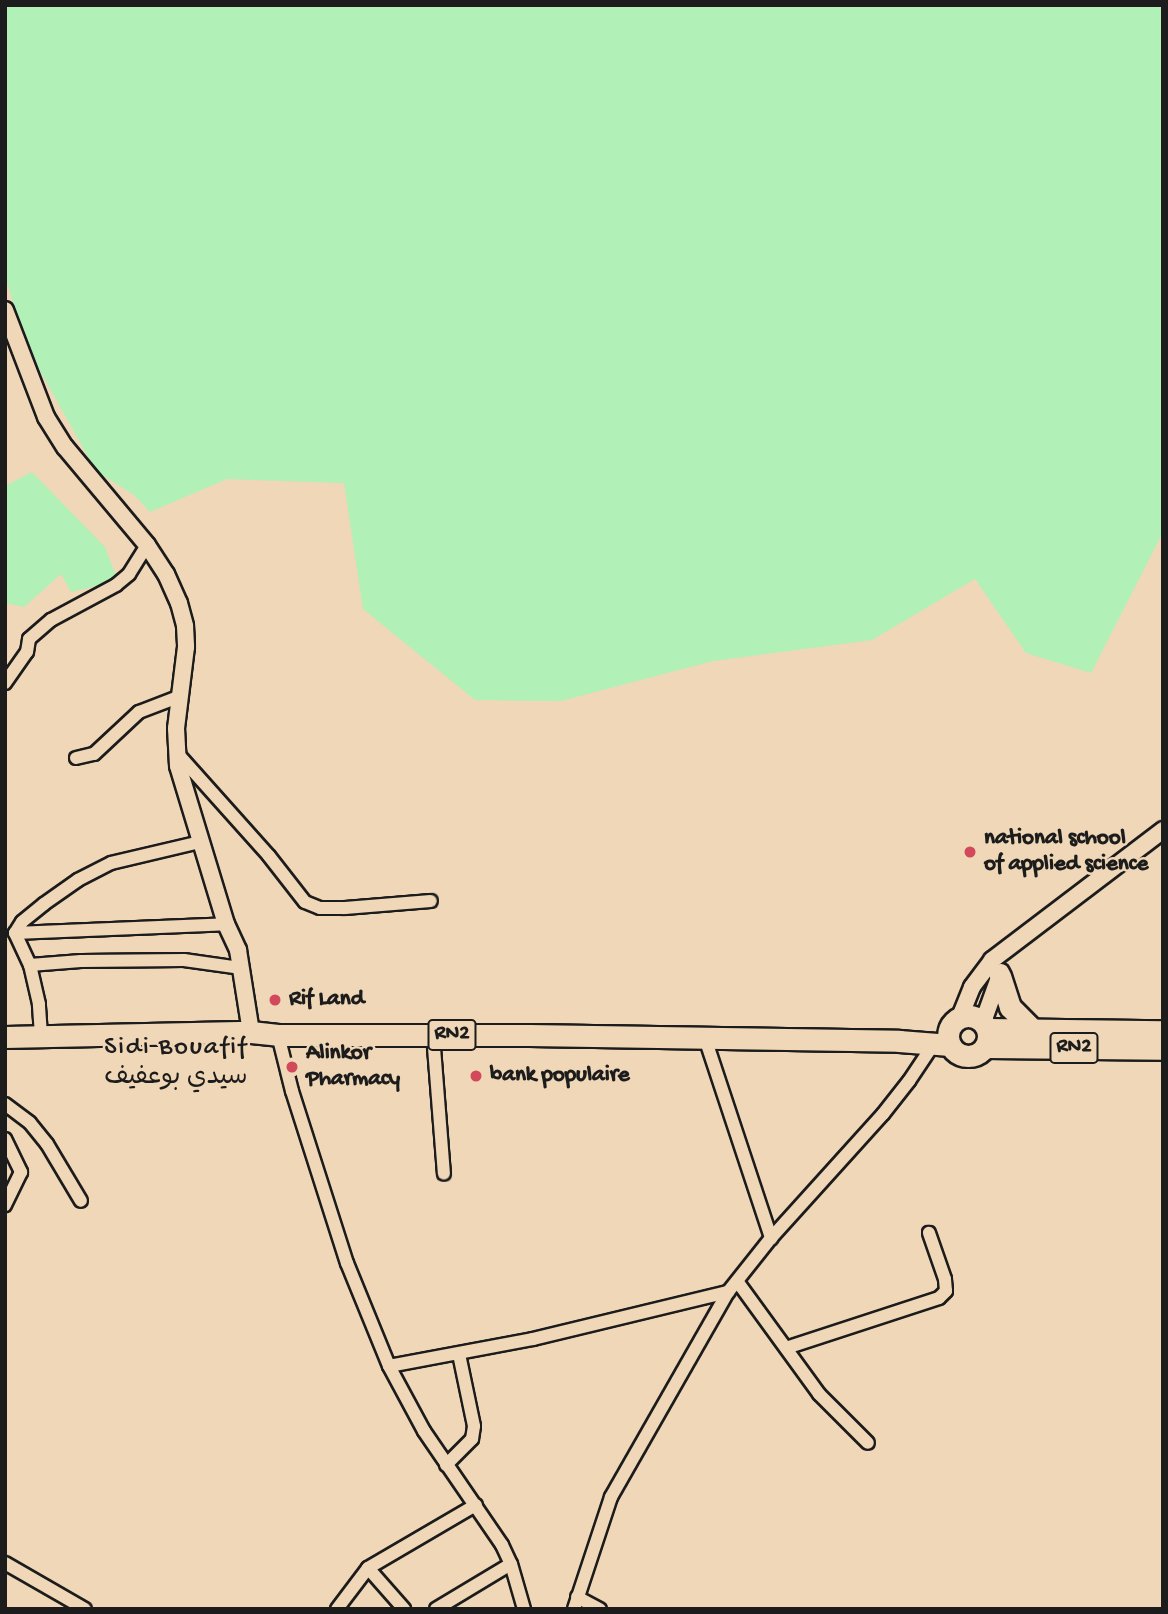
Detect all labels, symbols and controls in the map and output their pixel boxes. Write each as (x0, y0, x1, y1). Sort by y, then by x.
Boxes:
place label: national school of applied science (984, 825, 1148, 879)
marker: national school of applied science (962, 844, 978, 860)
place label: Rif Land (289, 986, 364, 1014)
marker: Rif Land (267, 992, 283, 1008)
road number: RN2 (426, 1018, 478, 1052)
road number: RN2 (1048, 1030, 1100, 1066)
district label: Sidi Bouafif سيدي بوعفيف (104, 1033, 248, 1094)
place label: Alinkor Pharmacy (306, 1040, 400, 1094)
marker: Alinkor Pharmacy (284, 1059, 300, 1075)
place label: bank populaire (490, 1062, 630, 1090)
marker: bank populaire (468, 1068, 484, 1084)

